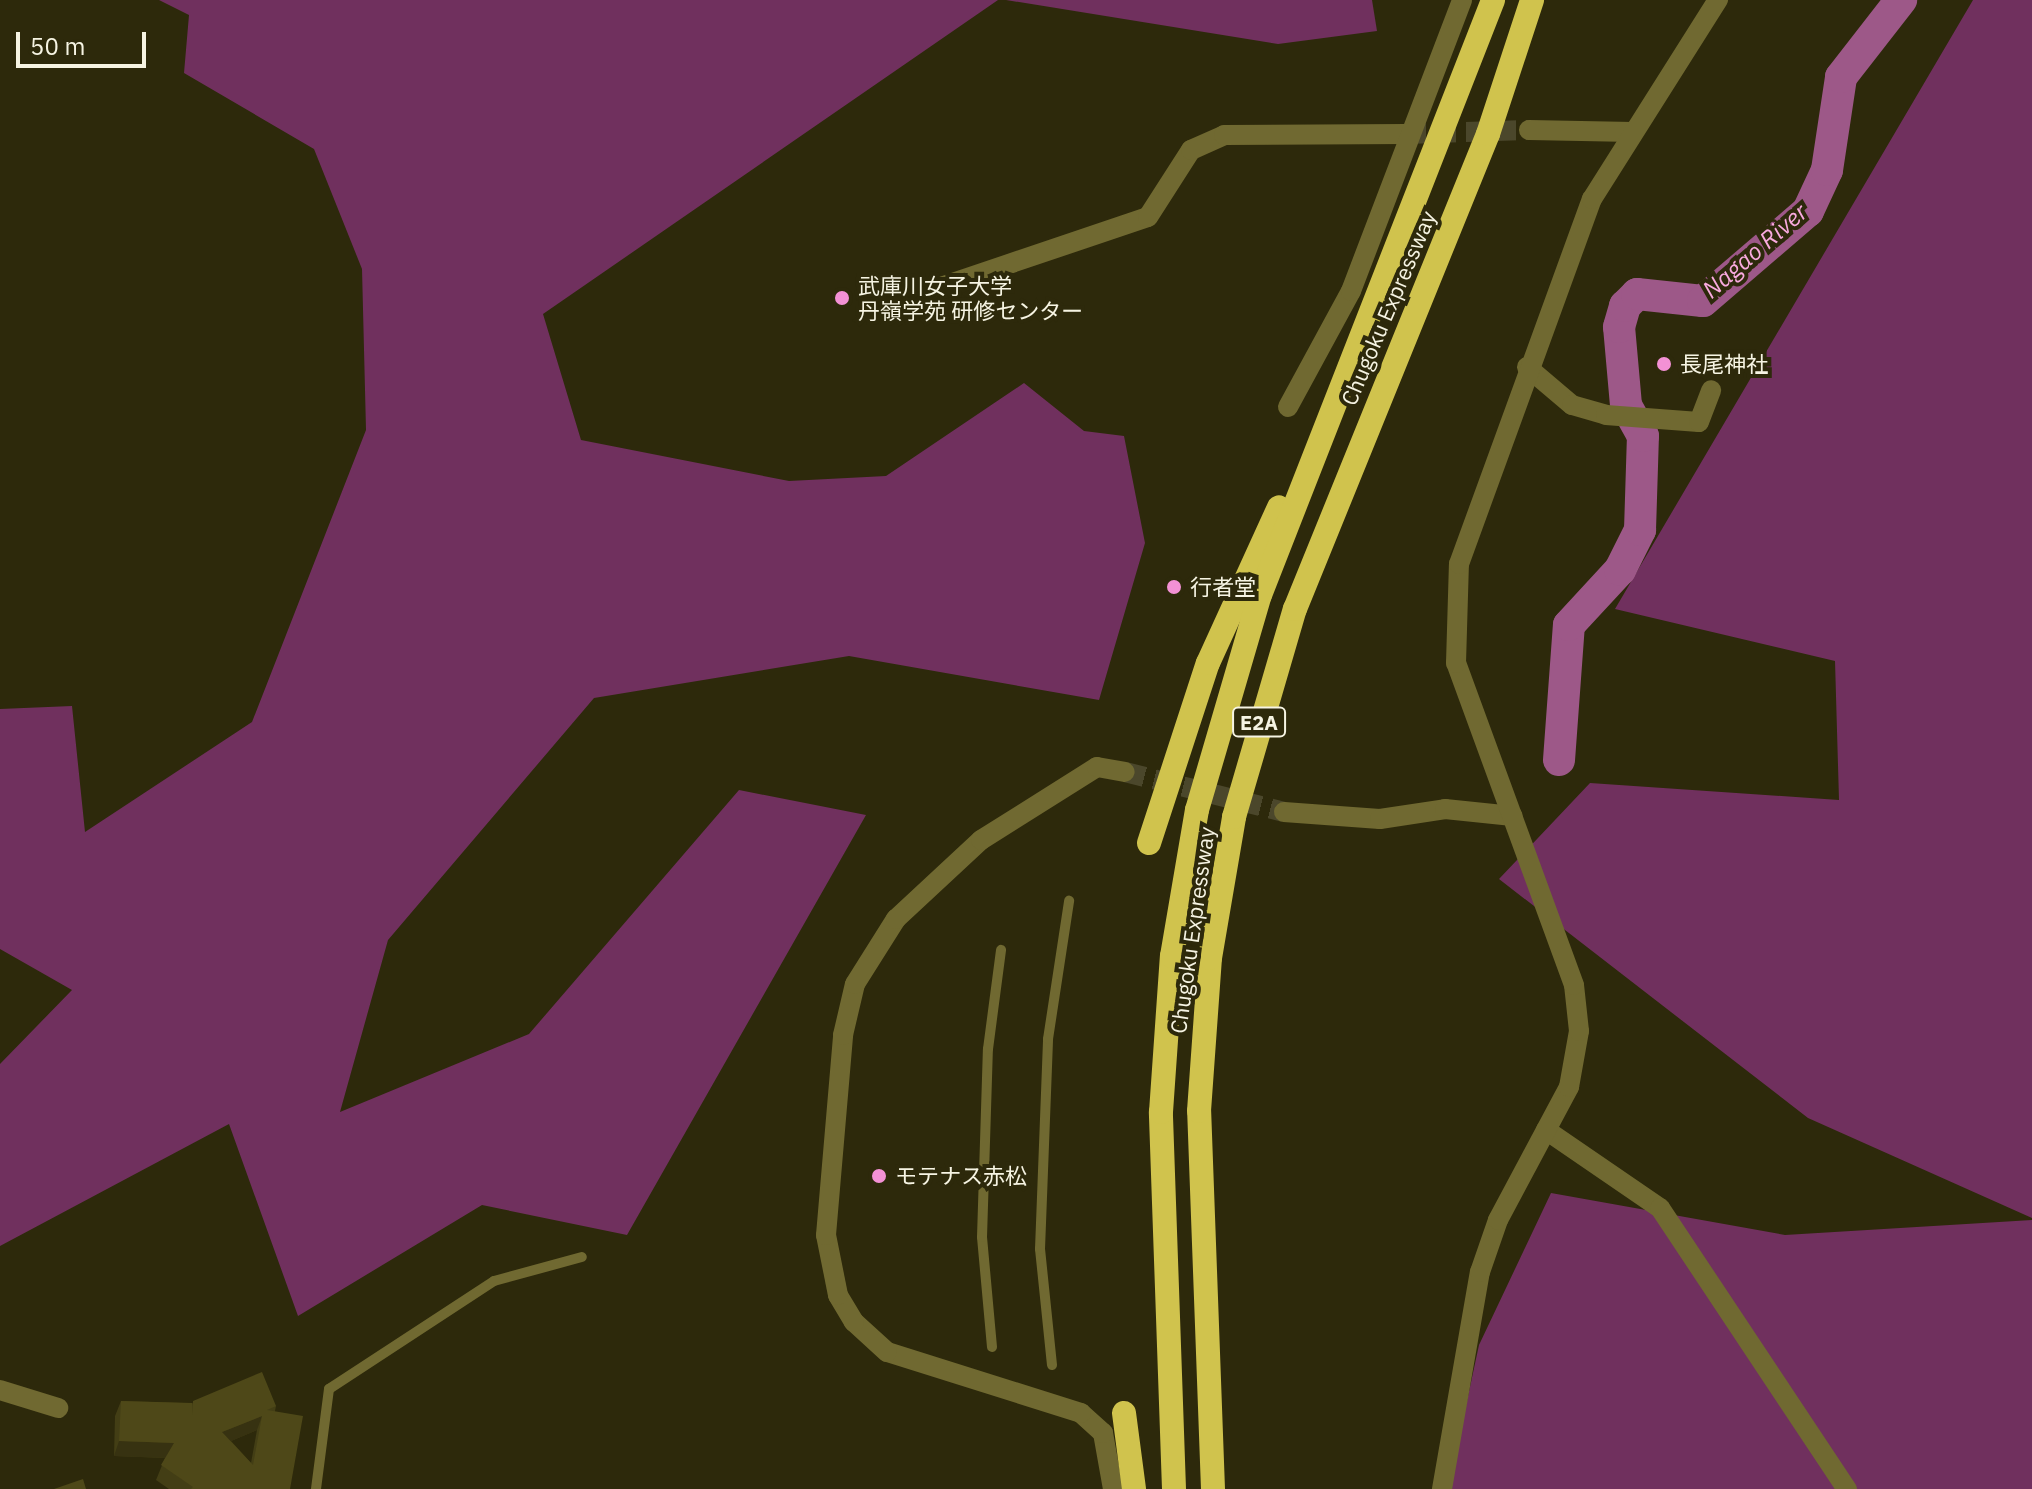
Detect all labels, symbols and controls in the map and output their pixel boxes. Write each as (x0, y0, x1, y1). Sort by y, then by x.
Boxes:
scale bar (20, 16, 150, 66)
text: 50 m (30, 30, 85, 62)
water label: Nagao River (1697, 198, 1813, 304)
street label: Chugoku Expressway (1335, 207, 1441, 409)
place label: 武庫川女子大学 丹嶺学苑 研修センター (858, 272, 1083, 324)
marker: 武庫川女子大学 丹嶺学苑 研修センター (833, 289, 851, 307)
place label: 長尾神社 (1680, 351, 1768, 377)
marker: 長尾神社 (1655, 355, 1673, 373)
place label: 行者堂 (1190, 574, 1256, 600)
marker: 行者堂 (1165, 578, 1183, 596)
road number: E2A (1231, 706, 1287, 738)
street label: Chugoku Expressway (1164, 825, 1220, 1035)
place label: モテナス赤松 (895, 1163, 1027, 1189)
marker: モテナス赤松 (870, 1167, 888, 1185)

